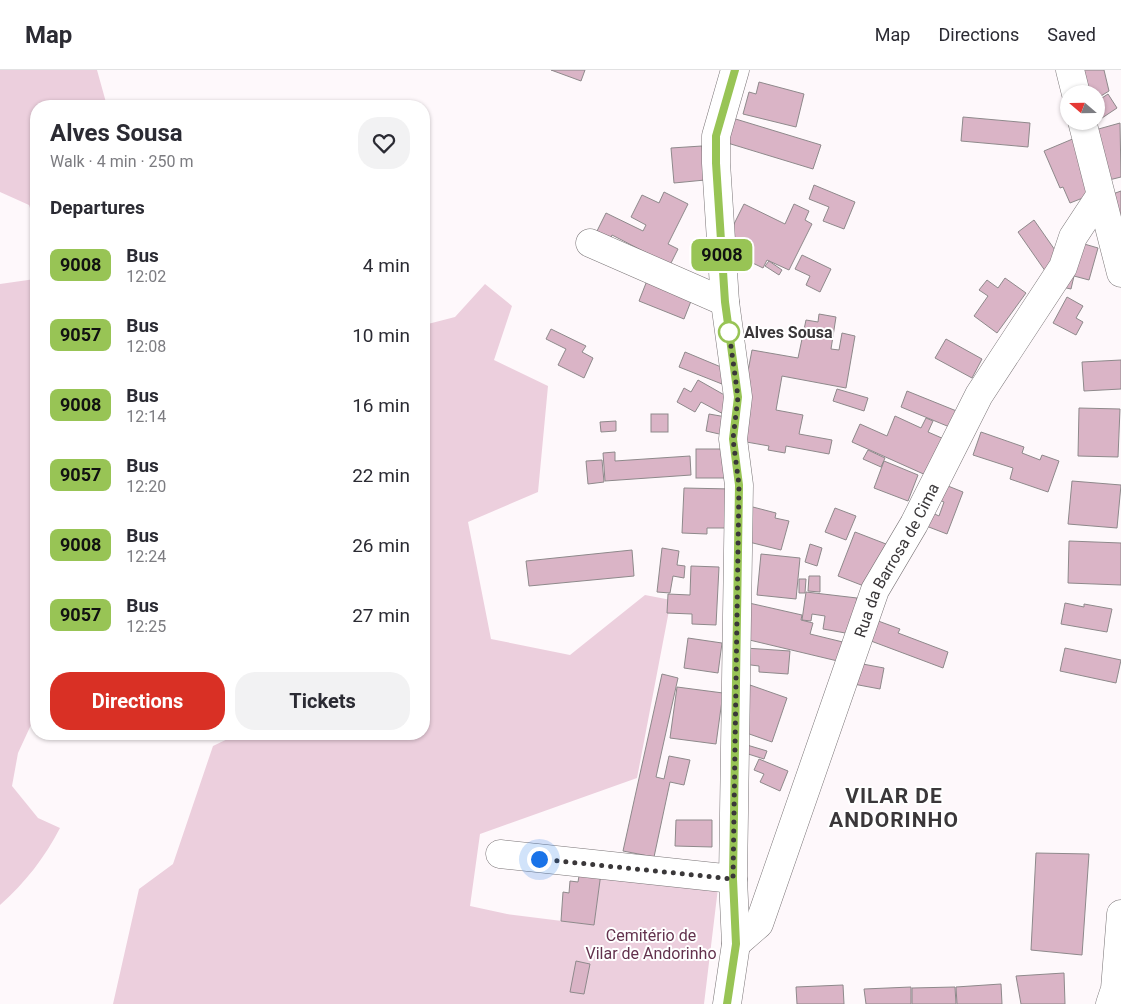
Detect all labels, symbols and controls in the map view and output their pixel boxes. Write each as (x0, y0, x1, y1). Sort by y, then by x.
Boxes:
text: Map (25, 21, 72, 49)
text: Map (875, 24, 910, 45)
text: Directions (938, 24, 1019, 45)
text: Saved (1047, 24, 1096, 45)
north arrow (1060, 85, 1105, 130)
map controls (1060, 85, 1105, 130)
button: heart (358, 117, 410, 169)
text: Alves Sousa (50, 119, 183, 147)
text: Walk · 4 min · 250 m (50, 152, 194, 171)
text: Departures (50, 196, 145, 219)
line badge: 9008 (687, 239, 757, 271)
text: Bus (126, 244, 159, 267)
text: 9008 (701, 244, 743, 265)
text: 9008 (60, 254, 101, 275)
text: 4 min (363, 254, 410, 277)
text: 12:02 (126, 267, 166, 286)
text: Bus (126, 314, 159, 337)
marker: Alves Sousa (718, 321, 740, 343)
place label: Alves Sousa (744, 323, 833, 342)
text: 9057 (60, 324, 101, 345)
text: 10 min (352, 324, 410, 347)
text: 12:08 (126, 337, 166, 356)
text: Bus (126, 384, 159, 407)
text: 9008 (60, 394, 101, 415)
text: 16 min (352, 394, 410, 417)
text: 12:14 (126, 407, 166, 426)
text: Bus (126, 454, 159, 477)
text: 9057 (60, 464, 101, 485)
text: 22 min (352, 464, 410, 487)
text: 12:20 (126, 477, 166, 496)
street label: Rua da Barrosa de Cima (850, 480, 943, 640)
text: Bus (126, 524, 159, 547)
text: 9008 (60, 534, 101, 555)
text: 26 min (352, 534, 410, 557)
text: 12:24 (126, 547, 166, 566)
text: Bus (126, 594, 159, 617)
text: 9057 (60, 604, 101, 625)
text: 27 min (352, 604, 410, 627)
text: 12:25 (126, 617, 166, 636)
button: Directions (50, 672, 225, 730)
button: Tickets (235, 672, 410, 730)
district label: VILAR DE ANDORINHO (829, 784, 959, 832)
your location (527, 847, 552, 872)
park label: Cemitério de Vilar de Andorinho (585, 926, 717, 963)

